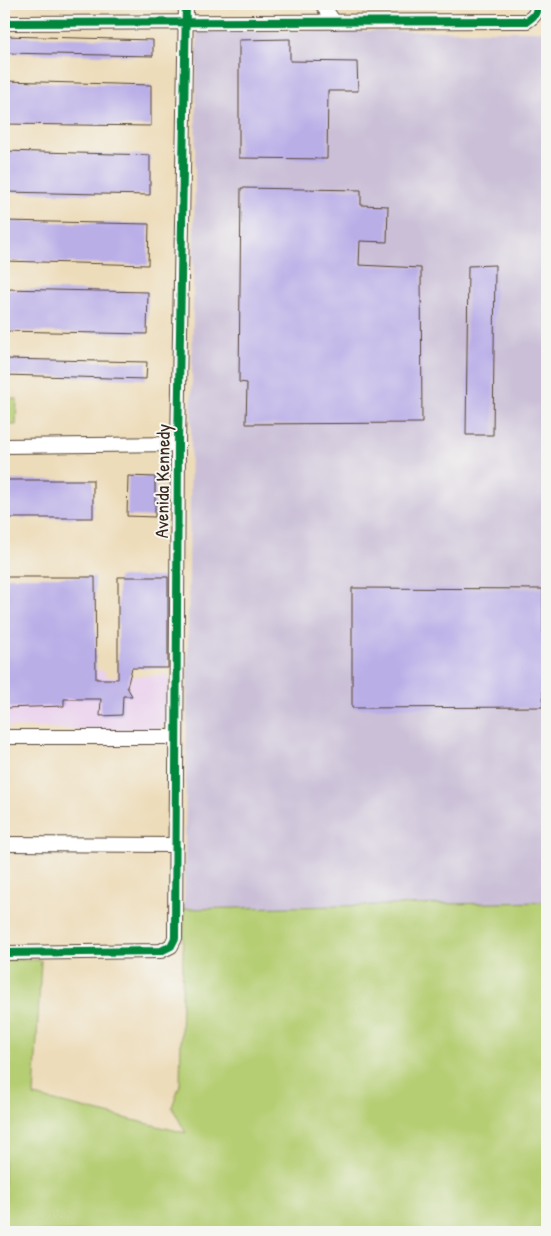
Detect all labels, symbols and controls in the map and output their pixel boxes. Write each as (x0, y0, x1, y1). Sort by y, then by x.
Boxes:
street label: Avenida Kennedy (148, 424, 176, 538)

